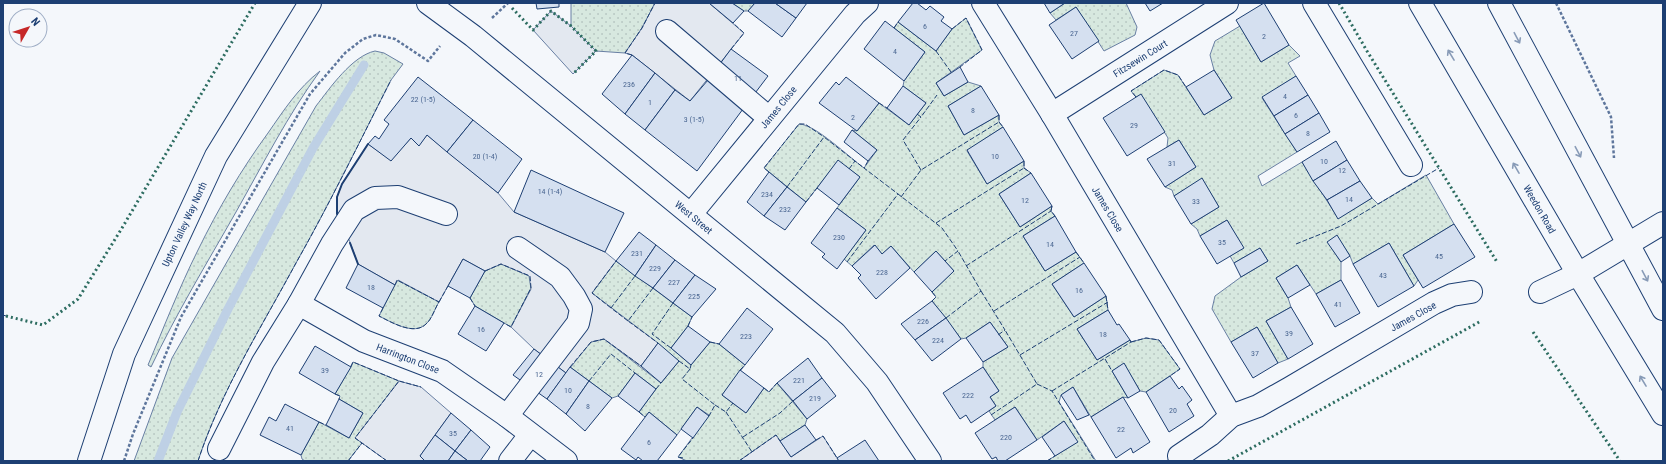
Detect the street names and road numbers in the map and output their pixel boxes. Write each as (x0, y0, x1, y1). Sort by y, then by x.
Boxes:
street label: Fitzsewin Court (1111, 37, 1169, 79)
street label: James Close (758, 84, 799, 131)
street label: Upton Valley Way North (160, 180, 209, 268)
street label: Weedon Road (1521, 183, 1558, 235)
street label: James Close (1090, 185, 1126, 234)
street label: West Street (673, 199, 715, 236)
street label: James Close (1388, 299, 1438, 334)
street label: Harrington Close (375, 341, 441, 376)

